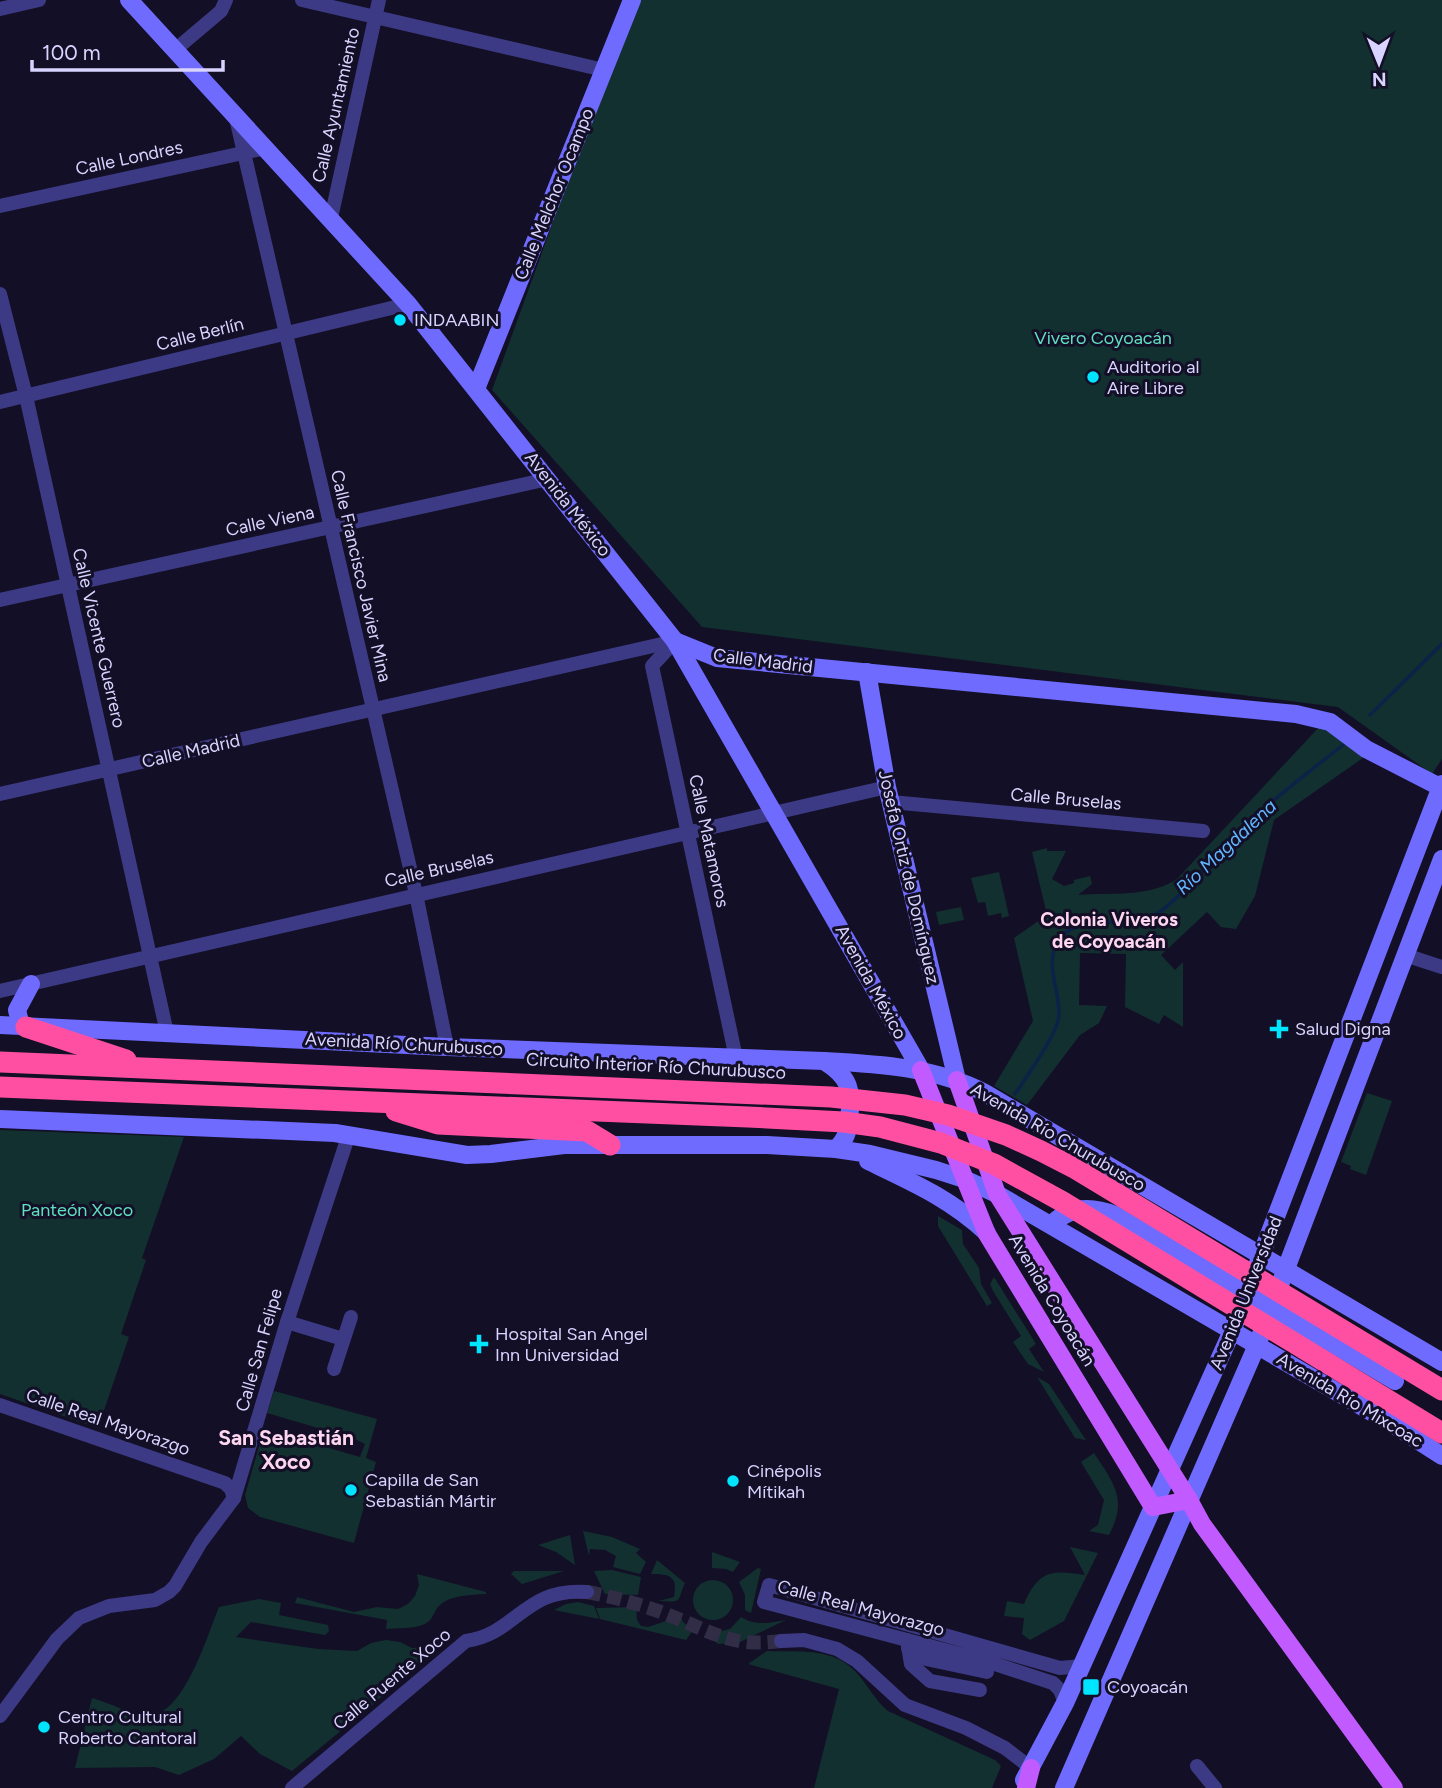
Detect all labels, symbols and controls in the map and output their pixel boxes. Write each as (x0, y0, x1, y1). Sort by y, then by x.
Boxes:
street label: Calle Ayuntamiento (307, 25, 365, 185)
scale bar (32, 28, 222, 72)
north arrow (1344, 28, 1414, 98)
text: 100 m (42, 40, 101, 65)
text: N (1372, 68, 1387, 91)
street label: Calle Melchor Ocampo (509, 105, 599, 283)
street label: Calle Londres (73, 136, 185, 180)
place label: INDAABIN (414, 309, 499, 331)
marker: INDAABIN (392, 312, 408, 328)
street label: Calle Berlín (154, 313, 246, 355)
park label: Vivero Coyoacán (1034, 327, 1172, 349)
place label: Auditorio al Aire Libre (1107, 356, 1199, 399)
marker: Auditorio al Aire Libre (1085, 369, 1101, 385)
street label: Avenida México (520, 447, 616, 561)
street label: Calle Francisco Javier Mina (326, 468, 396, 684)
street label: Calle Viena (224, 501, 316, 541)
street label: Calle Vicente Guerrero (68, 546, 130, 730)
street label: Calle Madrid (712, 644, 814, 678)
street label: Calle Madrid (140, 729, 242, 773)
street label: Josefa Ortiz de Domínguez (874, 768, 944, 986)
street label: Calle Matamoros (684, 773, 734, 909)
street label: Calle Bruselas (1010, 783, 1122, 815)
water label: Río Magdalena (1171, 795, 1281, 899)
street label: Calle Bruselas (382, 846, 496, 892)
district label: Colonia Viveros de Coyoacán (1040, 908, 1178, 953)
street label: Avenida México (831, 921, 911, 1043)
place label: Salud Digna (1295, 1018, 1391, 1040)
marker: Salud Digna (1269, 1019, 1289, 1039)
street label: Avenida Río Churubusco (305, 1028, 503, 1060)
street label: Circuito Interior Río Churubusco (525, 1048, 787, 1084)
street label: Avenida Río Churubusco (967, 1078, 1149, 1196)
park label: Panteón Xoco (21, 1199, 133, 1221)
street label: Avenida Universidad (1205, 1213, 1287, 1373)
street label: Avenida Coyoacán (1004, 1230, 1100, 1370)
street label: Calle San Felipe (231, 1286, 287, 1414)
place label: Hospital San Angel Inn Universidad (495, 1323, 648, 1366)
marker: Hospital San Angel Inn Universidad (469, 1334, 489, 1354)
street label: Avenida Río Mixcoac (1273, 1348, 1427, 1452)
street label: Calle Real Mayorazgo (23, 1384, 193, 1460)
district label: San Sebastián Xoco (218, 1425, 354, 1474)
place label: Cinépolis Mítikah (747, 1460, 822, 1503)
place label: Capilla de San Sebastián Mártir (365, 1469, 496, 1512)
marker: Cinépolis Mítikah (725, 1473, 741, 1489)
marker: Capilla de San Sebastián Mártir (343, 1482, 359, 1498)
street label: Calle Real Mayorazgo (775, 1575, 947, 1641)
street label: Calle Puente Xoco (329, 1623, 455, 1735)
place label: Coyoacán (1107, 1676, 1188, 1698)
marker: Coyoacán (1081, 1677, 1101, 1697)
place label: Centro Cultural Roberto Cantoral (58, 1706, 196, 1749)
marker: Centro Cultural Roberto Cantoral (36, 1719, 52, 1735)

